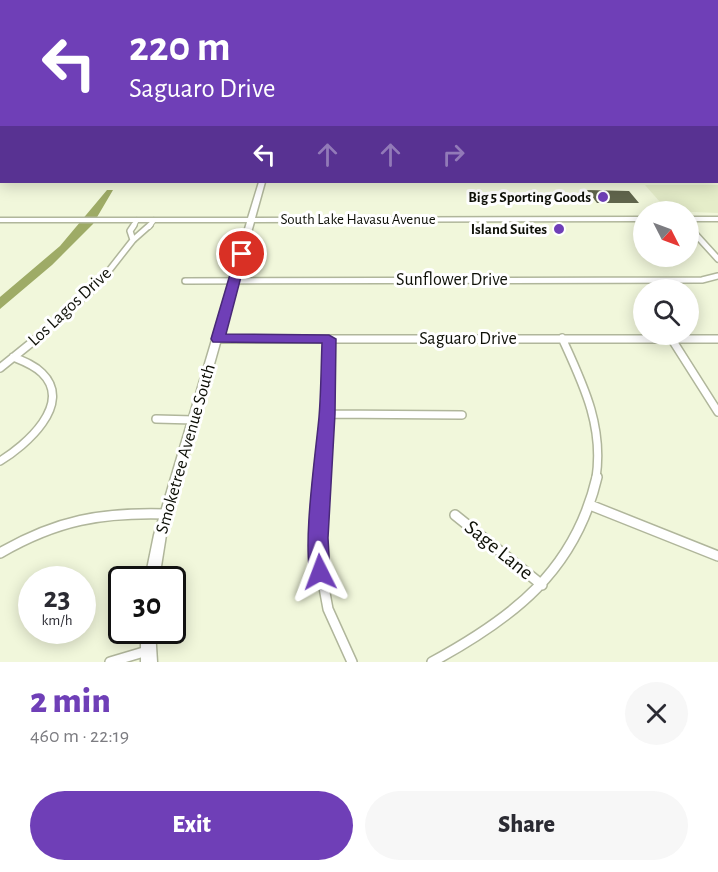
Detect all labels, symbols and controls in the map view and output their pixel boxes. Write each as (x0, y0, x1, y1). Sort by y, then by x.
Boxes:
icon: left (30, 24, 108, 102)
text: 220 m (129, 26, 231, 68)
text: Saguaro Drive (129, 75, 275, 102)
icon: left (248, 138, 281, 171)
icon: ahead (311, 138, 344, 171)
icon: ahead (374, 138, 407, 171)
icon: right (437, 138, 470, 171)
place label: Big 5 Sporting Goods (468, 190, 591, 205)
marker: Big 5 Sporting Goods (596, 190, 610, 204)
north arrow (633, 201, 699, 267)
map controls (633, 201, 699, 345)
street label: South Lake Havasu Avenue (280, 212, 436, 227)
place label: Island Suites (471, 222, 547, 237)
marker: Island Suites (552, 222, 566, 236)
pin (216, 228, 267, 279)
icon: arrive (225, 237, 258, 270)
street label: Los Lagos Drive (25, 264, 115, 350)
street label: Sunflower Drive (396, 271, 508, 289)
button: search (633, 279, 699, 345)
street label: Saguaro Drive (419, 330, 517, 348)
street label: Smoketree Avenue South (153, 362, 219, 536)
street label: Sage Lane (461, 516, 537, 584)
position arrow (288, 540, 352, 604)
speed limit sign: 30 (108, 566, 186, 644)
text: 23 (43, 583, 71, 613)
text: km/h (42, 613, 72, 628)
button: close (625, 682, 688, 745)
text: 2 min (30, 683, 111, 719)
text: 460 m · 22:19 (30, 726, 129, 746)
button: Exit (30, 791, 353, 860)
button: Share (365, 791, 688, 860)

